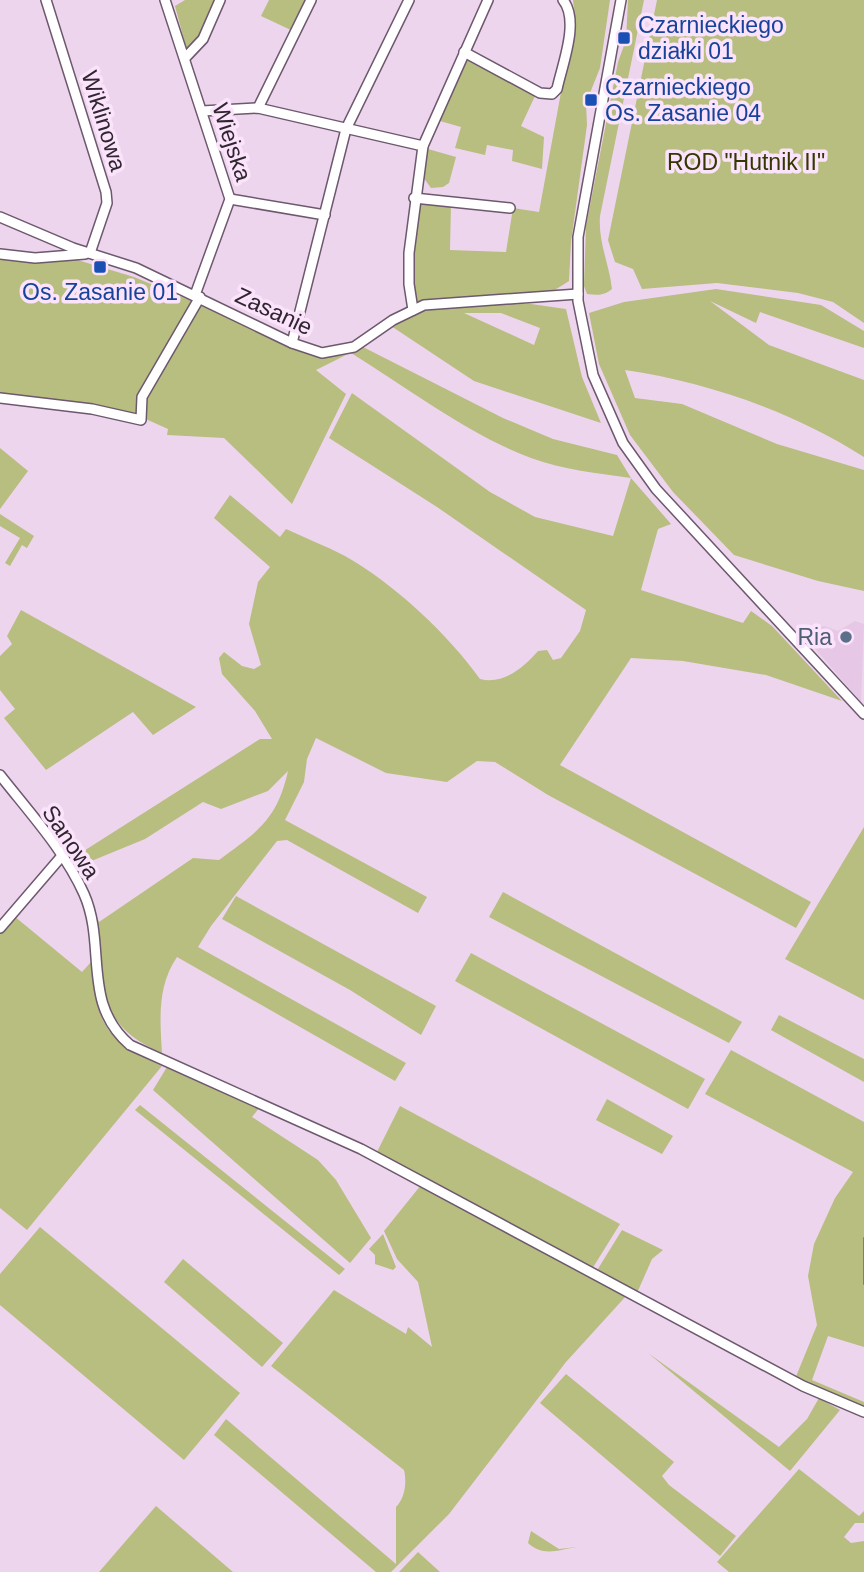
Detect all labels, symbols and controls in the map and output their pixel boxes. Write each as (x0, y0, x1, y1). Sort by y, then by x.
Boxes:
place label: Czarnieckiego działki 01 (638, 12, 784, 64)
marker: Czarnieckiego działki 01 (616, 30, 632, 46)
street label: Wiklinowa (76, 68, 132, 174)
place label: Czarnieckiego Os. Zasanie 04 (605, 74, 761, 126)
marker: Czarnieckiego Os. Zasanie 04 (583, 92, 599, 108)
street label: Wiejska (207, 100, 257, 184)
park label: ROD "Hutnik II" (667, 149, 825, 175)
marker: Os. Zasanie 01 (92, 259, 108, 275)
place label: Os. Zasanie 01 (22, 279, 178, 305)
street label: Zasanie (231, 282, 317, 340)
place label: Ria (797, 624, 832, 650)
marker: Ria (838, 629, 854, 645)
street label: Sanowa (37, 800, 105, 884)

